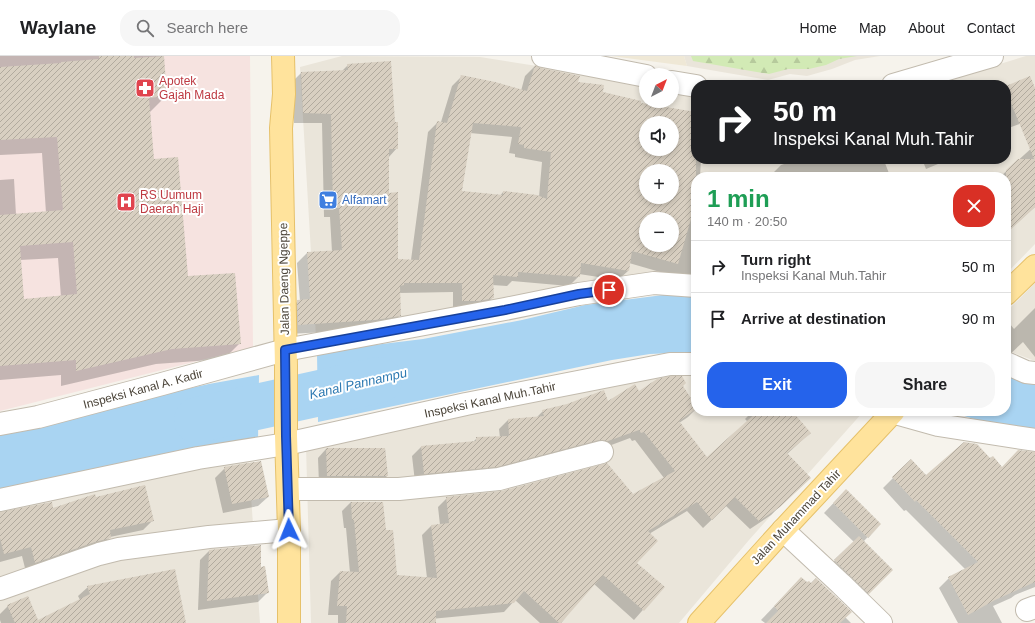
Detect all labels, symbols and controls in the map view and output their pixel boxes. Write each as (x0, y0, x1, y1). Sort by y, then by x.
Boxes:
search box (120, 10, 400, 46)
text: Waylane (20, 17, 96, 38)
icon: search (134, 17, 156, 39)
text: Search here (166, 19, 248, 36)
text: Home (800, 20, 837, 36)
text: Map (859, 20, 886, 36)
text: About (908, 20, 945, 36)
text: Contact (967, 20, 1015, 36)
north arrow (639, 68, 679, 108)
map controls (639, 68, 679, 252)
place label: Apotek Gajah Mada (159, 74, 225, 102)
pharmacy icon: Apotek Gajah Mada (134, 77, 156, 99)
icon: right (707, 96, 759, 148)
text: 50 m (773, 96, 837, 127)
button: sound (639, 116, 679, 156)
text: Inspeksi Kanal Muh.Tahir (773, 129, 974, 149)
button: + (639, 164, 679, 204)
text: 1 min (707, 185, 770, 212)
button: close (953, 185, 995, 227)
place label: RS Uumum Daerah Haji (140, 188, 203, 216)
supermarket icon: Alfamart (317, 189, 339, 211)
hospital icon: RS Uumum Daerah Haji (115, 191, 137, 213)
place label: Alfamart (342, 193, 387, 207)
button: − (639, 212, 679, 252)
text: 140 m · 20:50 (707, 214, 787, 229)
street label: Jalan Daeng Ngeppe (276, 222, 292, 335)
text: Turn right (741, 251, 811, 268)
icon: right (707, 256, 729, 278)
text: 50 m (962, 258, 995, 275)
text: Inspeksi Kanal Muh.Tahir (741, 268, 886, 283)
pin (592, 273, 626, 307)
icon: arrive (598, 279, 620, 301)
icon: arrive (707, 308, 729, 330)
text: Arrive at destination (741, 310, 886, 327)
text: 90 m (962, 310, 995, 327)
button: Exit (707, 362, 847, 408)
button: Share (855, 362, 995, 408)
water label: Kanal Pannampu (308, 365, 408, 402)
street label: Inspeksi Kanal A. Kadir (82, 366, 204, 412)
street label: Inspeksi Kanal Muh.Tahir (423, 379, 557, 421)
street label: Jalan Muhammad Tahir (748, 467, 844, 567)
position arrow (268, 509, 310, 551)

